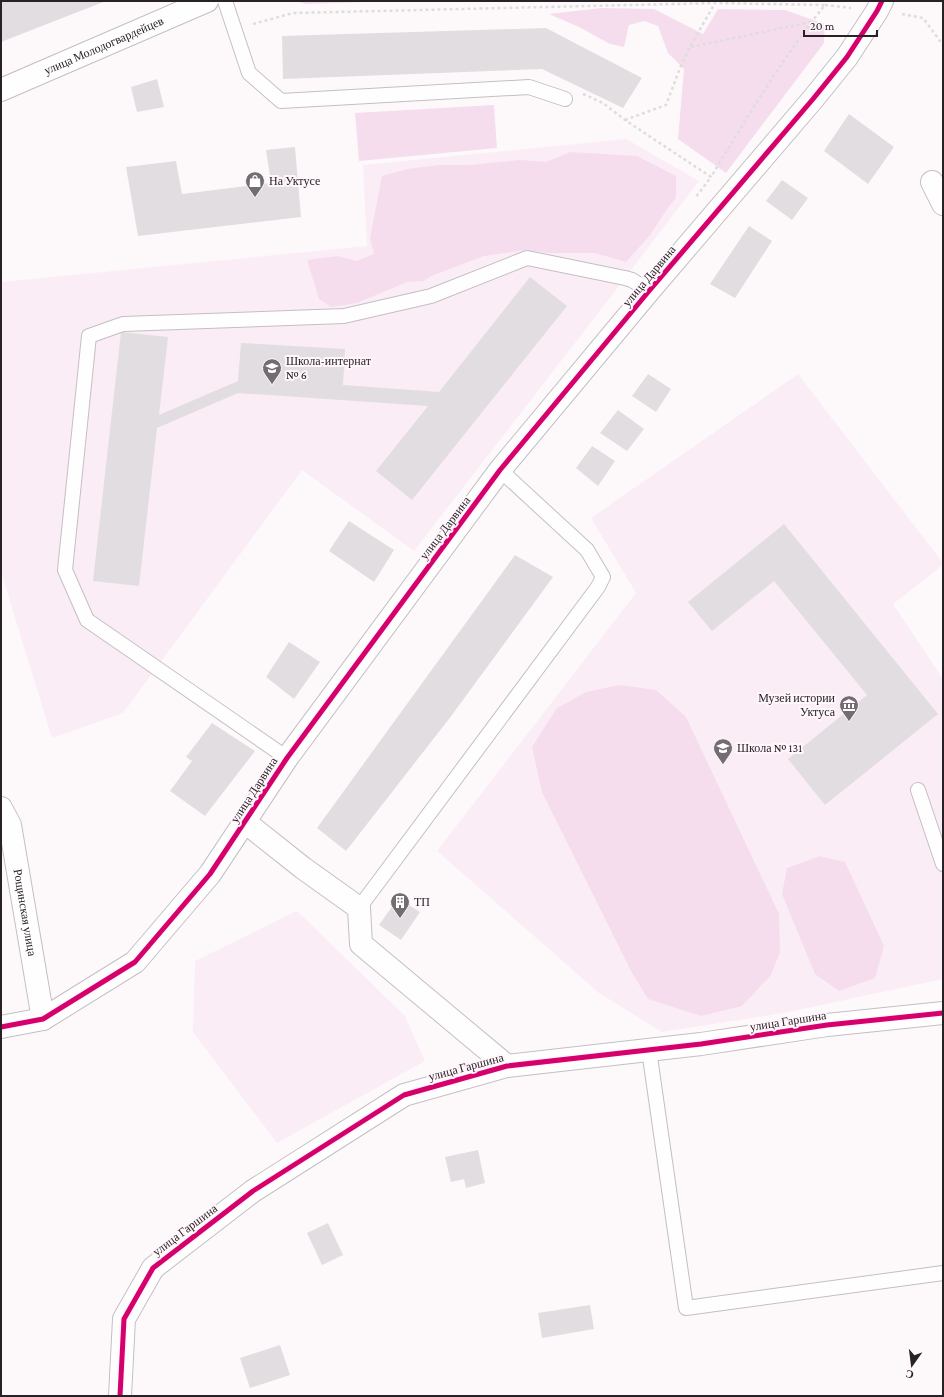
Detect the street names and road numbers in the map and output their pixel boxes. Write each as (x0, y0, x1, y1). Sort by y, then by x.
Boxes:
street label: улица Молодогвардейцев (42, 13, 166, 78)
street label: улица Дарвина (619, 242, 679, 309)
street label: улица Дарвина (417, 493, 474, 562)
street label: улица Дарвина (228, 754, 281, 825)
street label: Рощинская улица (11, 868, 39, 958)
street label: улица Гаршина (749, 1008, 828, 1034)
street label: улица Гаршина (427, 1050, 506, 1084)
street label: улица Гаршина (150, 1201, 221, 1259)

